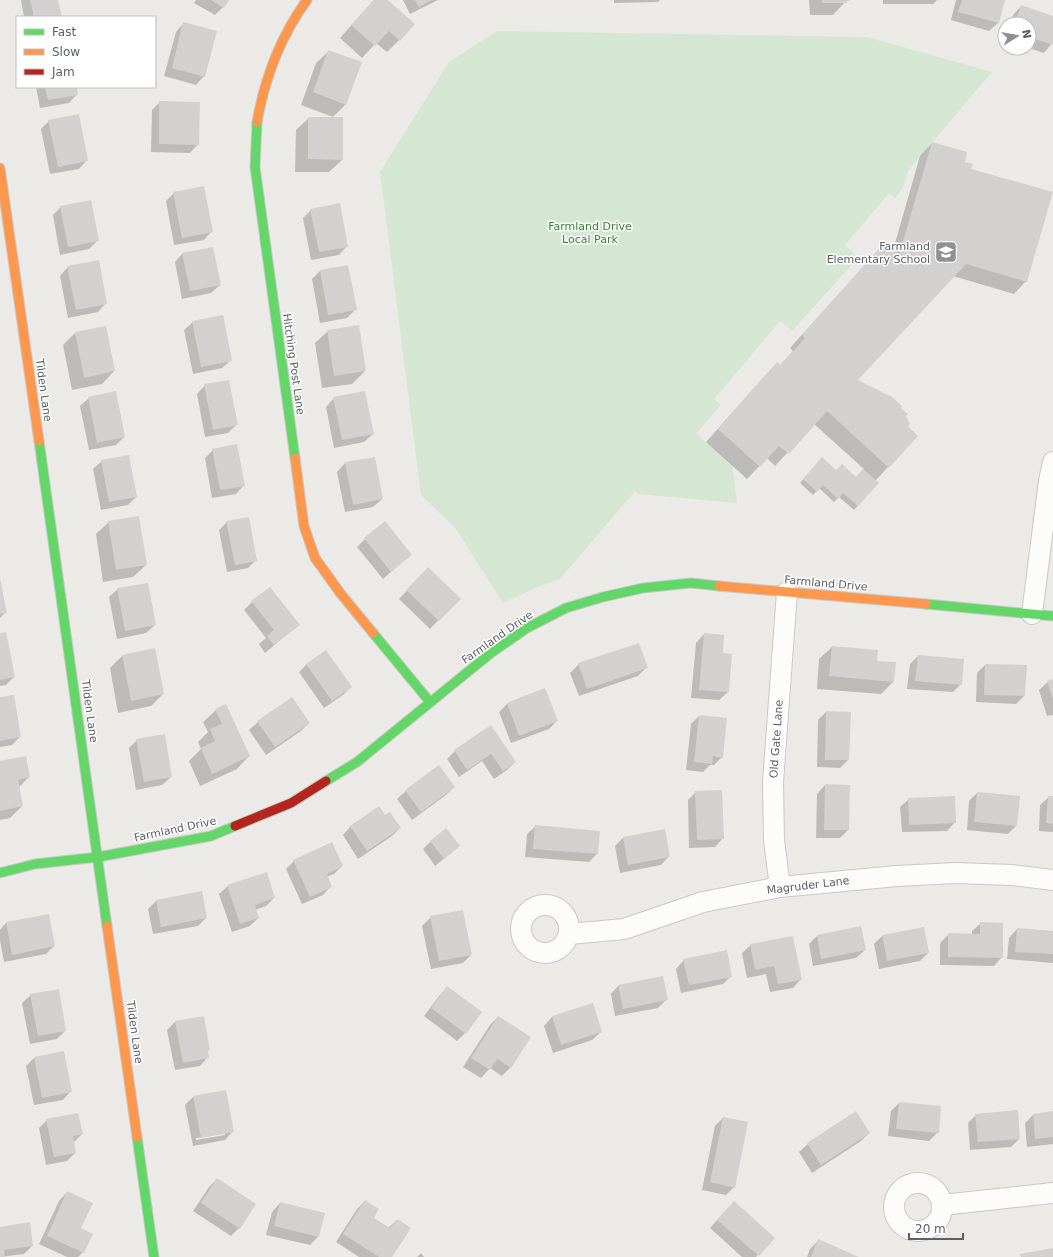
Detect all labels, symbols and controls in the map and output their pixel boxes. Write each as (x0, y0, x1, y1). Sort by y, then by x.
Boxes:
legend (16, 16, 156, 88)
north arrow (997, 16, 1037, 56)
text: Fast (52, 25, 76, 39)
text: N (1019, 28, 1034, 40)
text: Slow (52, 45, 80, 59)
text: Jam (51, 65, 75, 79)
park label: Farmland Drive Local Park (548, 220, 632, 246)
school or university icon: Farmland Elementary School (933, 239, 959, 265)
place label: Farmland Elementary School (827, 240, 930, 266)
street label: Hitching Post Lane (280, 313, 307, 416)
street label: Tilden Lane (33, 357, 54, 423)
street label: Farmland Drive (784, 573, 868, 594)
street label: Farmland Drive (459, 608, 535, 667)
street label: Tilden Lane (79, 678, 100, 744)
street label: Old Gate Lane (767, 699, 786, 779)
street label: Farmland Drive (133, 814, 218, 845)
street label: Magruder Lane (766, 874, 850, 897)
street label: Tilden Lane (124, 999, 145, 1065)
scale bar (909, 1215, 963, 1241)
text: 20 m (915, 1222, 946, 1236)

